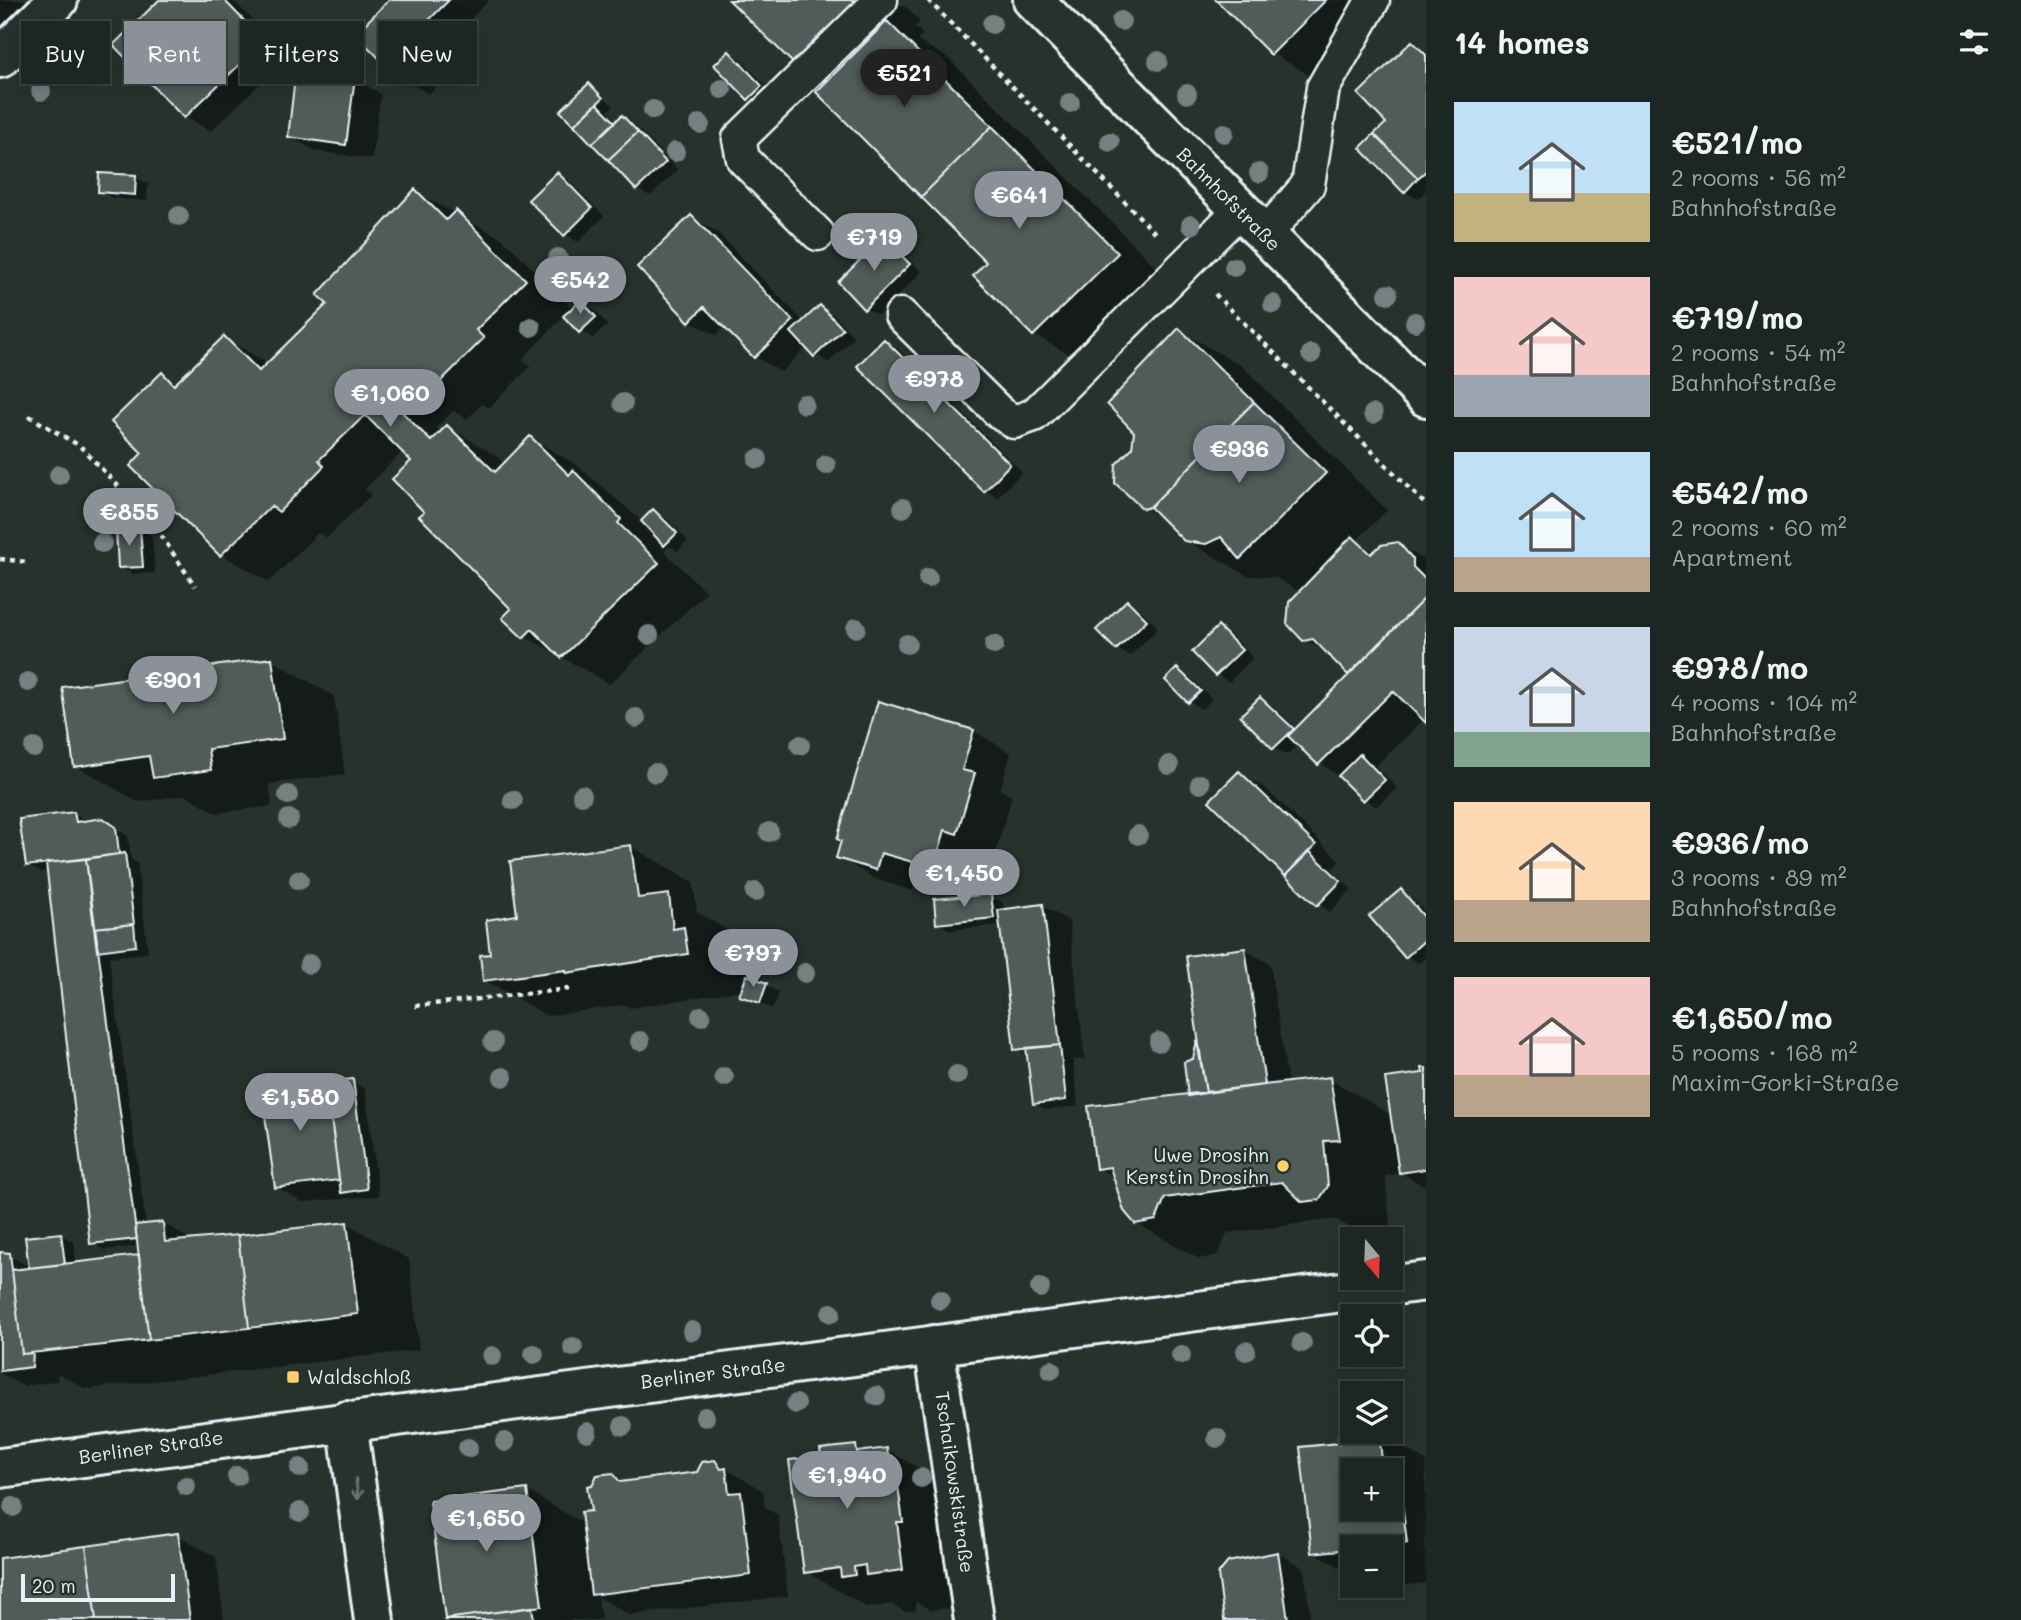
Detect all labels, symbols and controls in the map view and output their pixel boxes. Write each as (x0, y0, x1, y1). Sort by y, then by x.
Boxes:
chip: Buy (21, 21, 110, 84)
chip: Rent (124, 21, 226, 84)
chip: Filters (240, 21, 364, 84)
chip: New (378, 21, 477, 84)
text: 14 homes (1454, 22, 1590, 62)
icon: filters (1955, 23, 1993, 61)
pin: €521 (863, 50, 945, 109)
text: €521 (876, 57, 932, 87)
text: €521/mo (1671, 122, 1802, 162)
icon: home (1510, 130, 1594, 214)
street label: Bahnhofstraße (1172, 141, 1287, 256)
text: 2 rooms · 56 m² (1671, 162, 1846, 192)
pin: €641 (978, 172, 1060, 231)
text: €641 (990, 179, 1048, 209)
text: Bahnhofstraße (1671, 192, 1837, 222)
pin: €719 (833, 214, 915, 273)
text: €719 (846, 221, 902, 251)
pin: €542 (539, 256, 621, 316)
text: €542 (550, 264, 610, 294)
text: €719/mo (1671, 297, 1803, 337)
icon: home (1510, 305, 1594, 389)
text: 2 rooms · 54 m² (1671, 337, 1846, 367)
pin: €978 (893, 356, 975, 415)
text: €978 (904, 363, 964, 393)
text: Bahnhofstraße (1671, 367, 1837, 397)
pin: €1,060 (333, 370, 447, 429)
text: €1,060 (350, 377, 430, 407)
pin: €936 (1198, 426, 1280, 485)
text: €936 (1209, 433, 1269, 463)
text: €542/mo (1671, 472, 1808, 512)
icon: home (1510, 480, 1594, 564)
pin: €855 (88, 489, 170, 548)
text: €855 (99, 496, 159, 526)
text: 2 rooms · 60 m² (1671, 512, 1847, 542)
text: Apartment (1671, 542, 1793, 572)
text: €978/mo (1671, 647, 1808, 687)
icon: home (1510, 655, 1594, 739)
pin: €901 (132, 656, 214, 716)
text: €901 (144, 664, 202, 694)
text: 4 rooms · 104 m² (1671, 687, 1857, 717)
text: Bahnhofstraße (1671, 717, 1837, 747)
text: €936/mo (1671, 822, 1809, 862)
icon: home (1510, 830, 1594, 914)
pin: €1,450 (907, 850, 1021, 909)
text: €1,450 (925, 857, 1003, 887)
text: 3 rooms · 89 m² (1671, 862, 1847, 892)
text: Bahnhofstraße (1671, 892, 1837, 922)
pin: €797 (712, 930, 794, 989)
text: €797 (724, 937, 782, 967)
text: €1,650/mo (1671, 997, 1832, 1037)
icon: home (1510, 1005, 1594, 1089)
text: 5 rooms · 168 m² (1671, 1037, 1857, 1067)
text: Maxim-Gorki-Straße (1671, 1067, 1899, 1097)
pin: €1,580 (243, 1074, 357, 1133)
text: €1,580 (261, 1081, 339, 1111)
place label: Uwe Drosihn Kerstin Drosihn (1126, 1142, 1269, 1189)
marker: Uwe Drosihn Kerstin Drosihn (1275, 1158, 1291, 1174)
north arrow (1340, 1227, 1404, 1290)
map controls (1340, 1227, 1403, 1598)
button: locate (1340, 1304, 1403, 1367)
street label: Berliner Straße (639, 1351, 787, 1394)
place label: Waldschloß (307, 1364, 412, 1389)
marker: Waldschloß (285, 1369, 301, 1385)
button: layers (1340, 1381, 1403, 1444)
street label: Tschaikowskistraße (930, 1389, 981, 1574)
street label: Berliner Straße (77, 1424, 225, 1469)
pin: €1,940 (790, 1452, 904, 1511)
button: + (1340, 1458, 1403, 1521)
text: €1,940 (807, 1459, 887, 1489)
one-way arrow (351, 1477, 364, 1500)
pin: €1,650 (429, 1494, 543, 1554)
text: €1,650 (447, 1502, 525, 1532)
button: − (1340, 1535, 1403, 1598)
scale bar (21, 1571, 175, 1603)
text: 20 m (32, 1573, 76, 1598)

